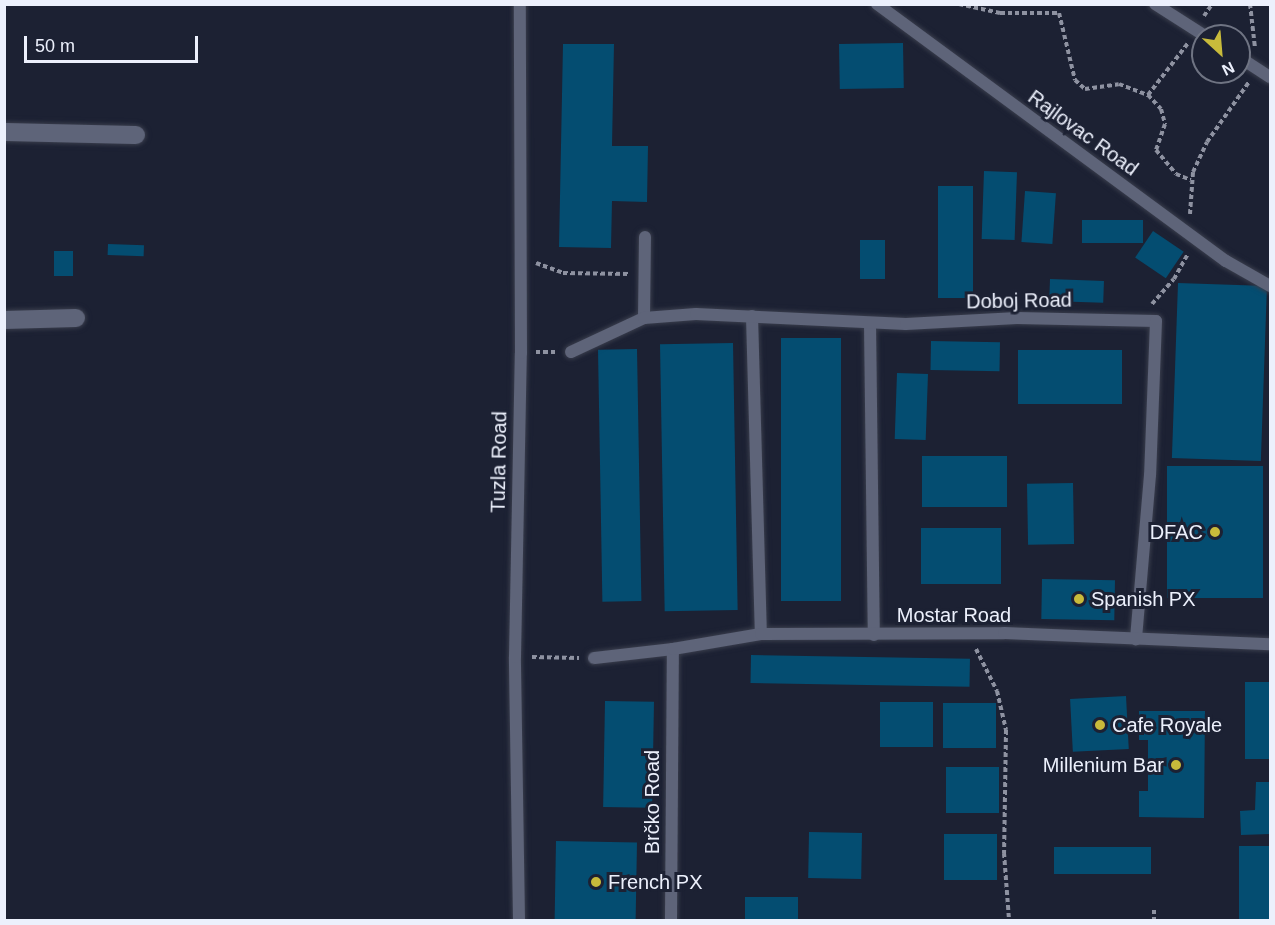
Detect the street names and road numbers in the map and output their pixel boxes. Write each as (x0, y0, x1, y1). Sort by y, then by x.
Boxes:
street label: Rajlovac Road (1023, 85, 1143, 181)
street label: Doboj Road (966, 288, 1072, 314)
street label: Tuzla Road (486, 411, 512, 513)
street label: Mostar Road (897, 603, 1011, 627)
street label: Brčko Road (640, 750, 664, 854)

